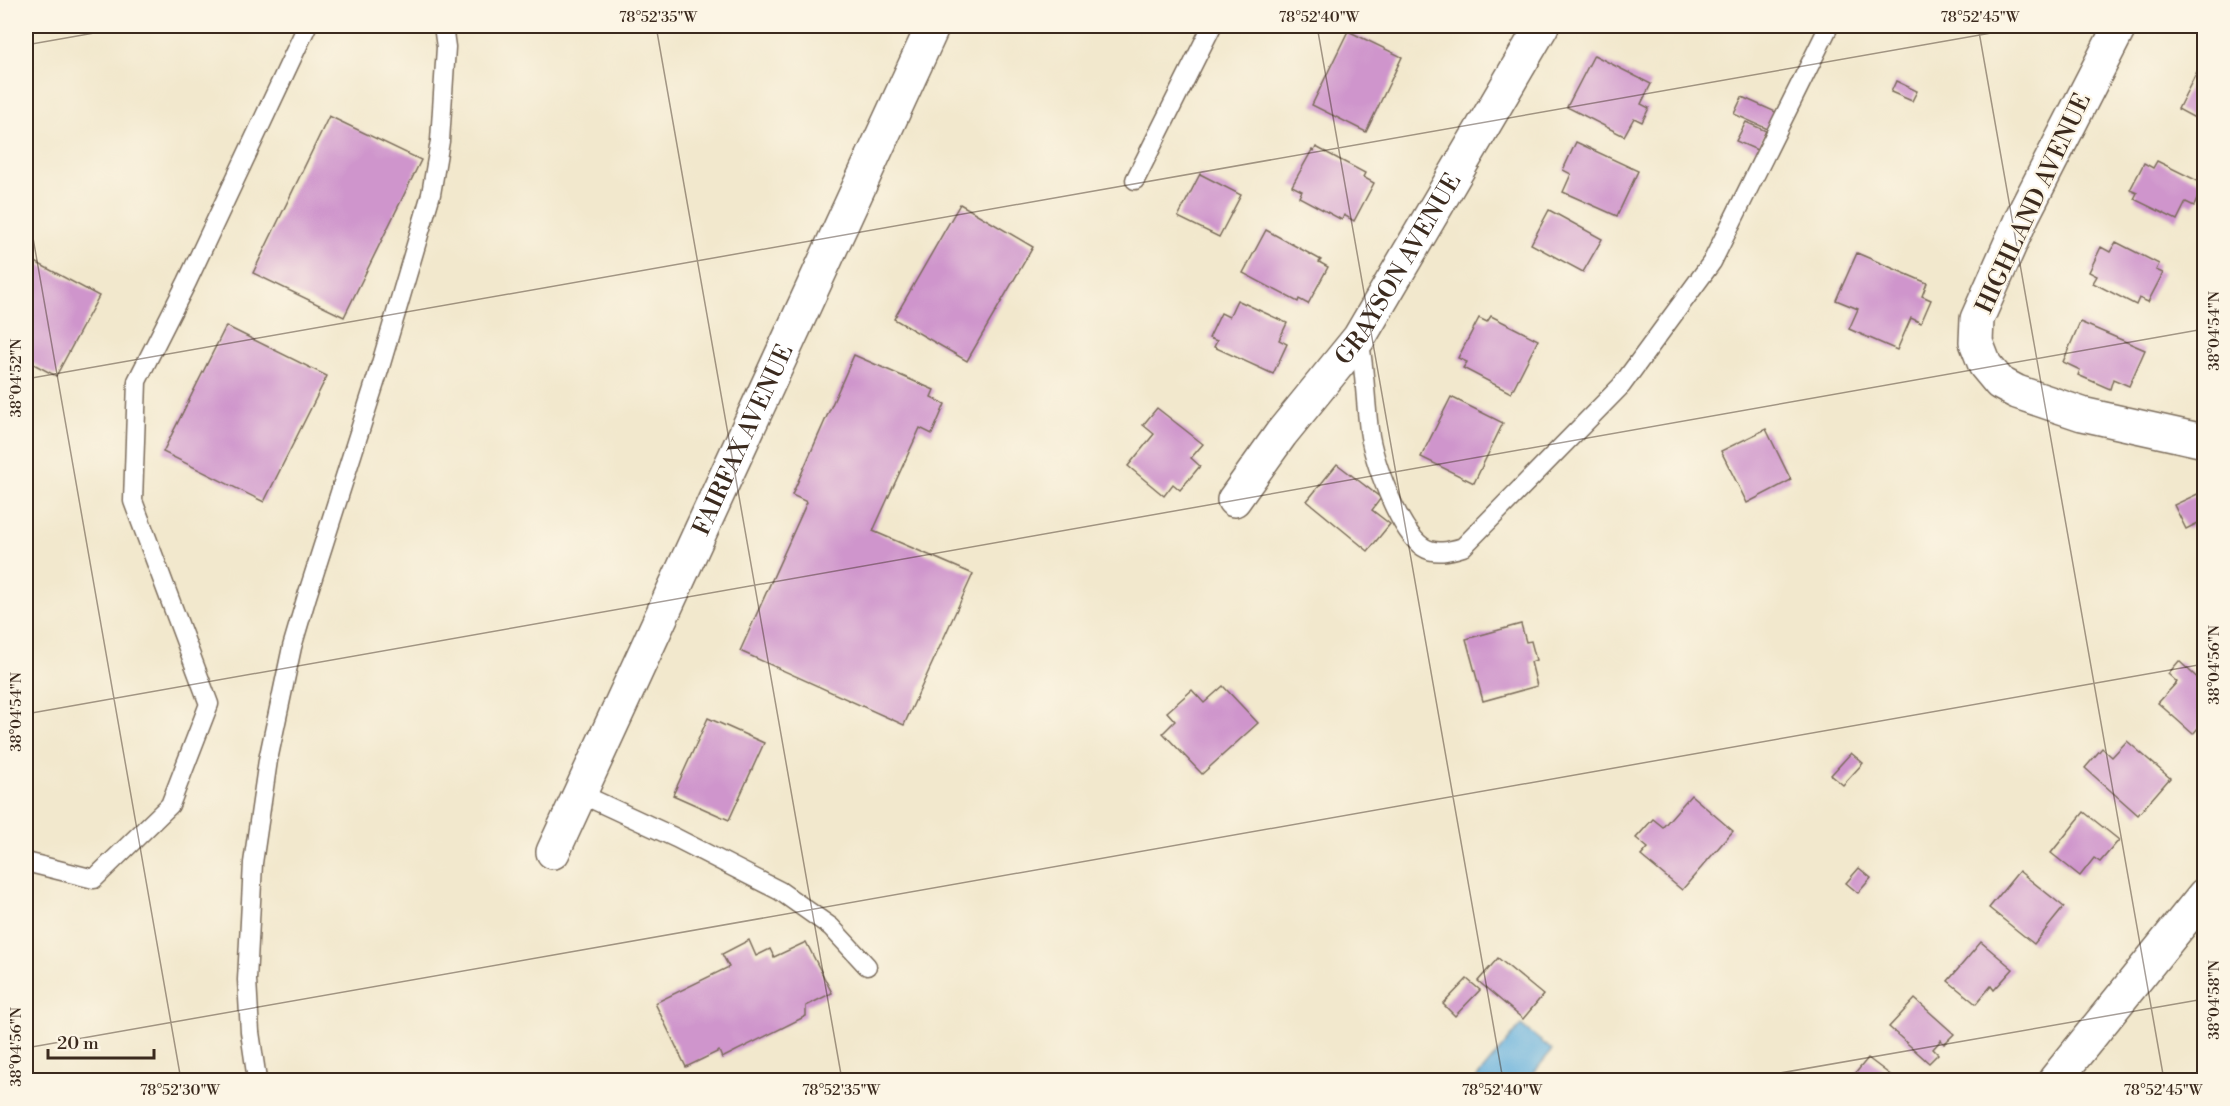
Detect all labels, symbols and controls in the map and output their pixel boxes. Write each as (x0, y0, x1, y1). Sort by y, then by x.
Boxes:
text: 78°52'35"W (619, 8, 697, 27)
text: 78°52'40"W (1279, 8, 1360, 27)
text: 78°52'45"W (1941, 8, 2020, 27)
street label: HIGHLAND AVENUE (1970, 89, 2098, 318)
street label: GRAYSON AVENUE (1329, 168, 1468, 372)
text: 38°04'54"N (2205, 291, 2224, 371)
text: 38°04'52"N (7, 338, 26, 418)
street label: FAIRFAX AVENUE (687, 340, 801, 540)
text: 38°04'56"N (2205, 625, 2224, 705)
text: 38°04'54"N (7, 672, 26, 752)
text: 38°04'58"N (2205, 960, 2224, 1040)
text: 38°04'56"N (7, 1007, 26, 1087)
scale bar (48, 1022, 154, 1060)
text: 20 m (57, 1032, 99, 1055)
text: 78°52'30"W (140, 1081, 220, 1100)
text: 78°52'35"W (802, 1081, 880, 1100)
text: 78°52'40"W (1462, 1081, 1543, 1100)
text: 78°52'45"W (2124, 1081, 2203, 1100)

